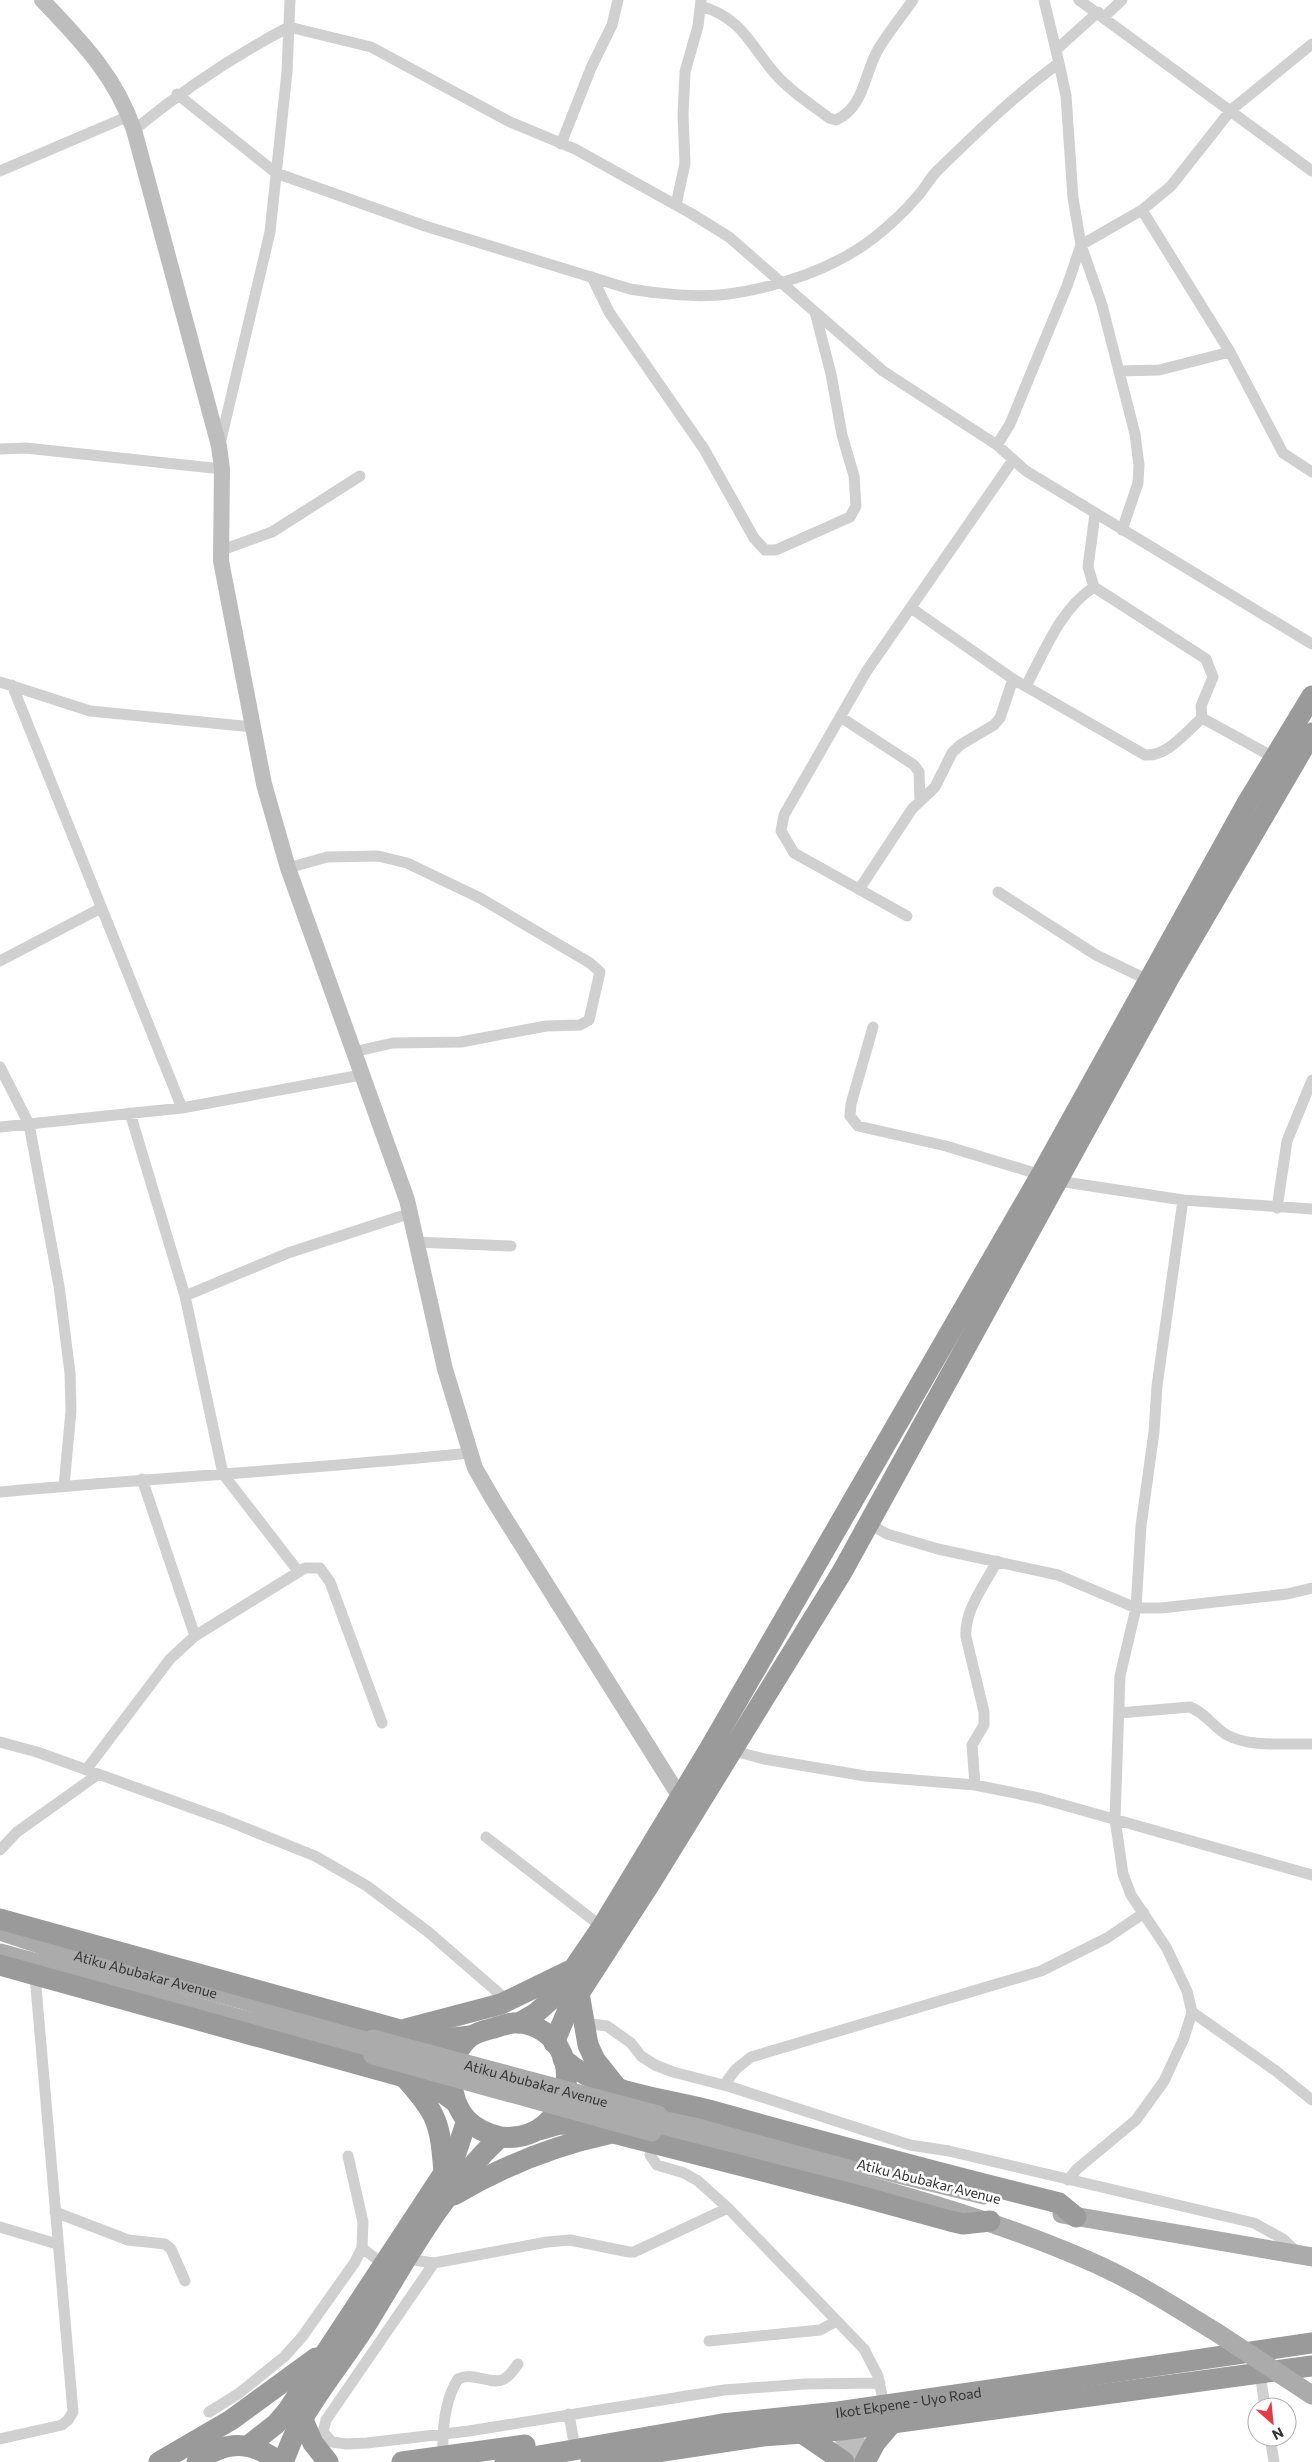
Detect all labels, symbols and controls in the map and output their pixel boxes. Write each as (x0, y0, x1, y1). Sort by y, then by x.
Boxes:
street label: Atiku Abubakar Avenue (72, 1946, 219, 2001)
street label: Atiku Abubakar Avenue (463, 2055, 610, 2110)
street label: Atiku Abubakar Avenue (855, 2155, 1003, 2207)
street label: Ikot Ekpene - Uyo Road (835, 2383, 982, 2421)
north arrow (1247, 2397, 1297, 2447)
text: N (1270, 2424, 1287, 2444)

